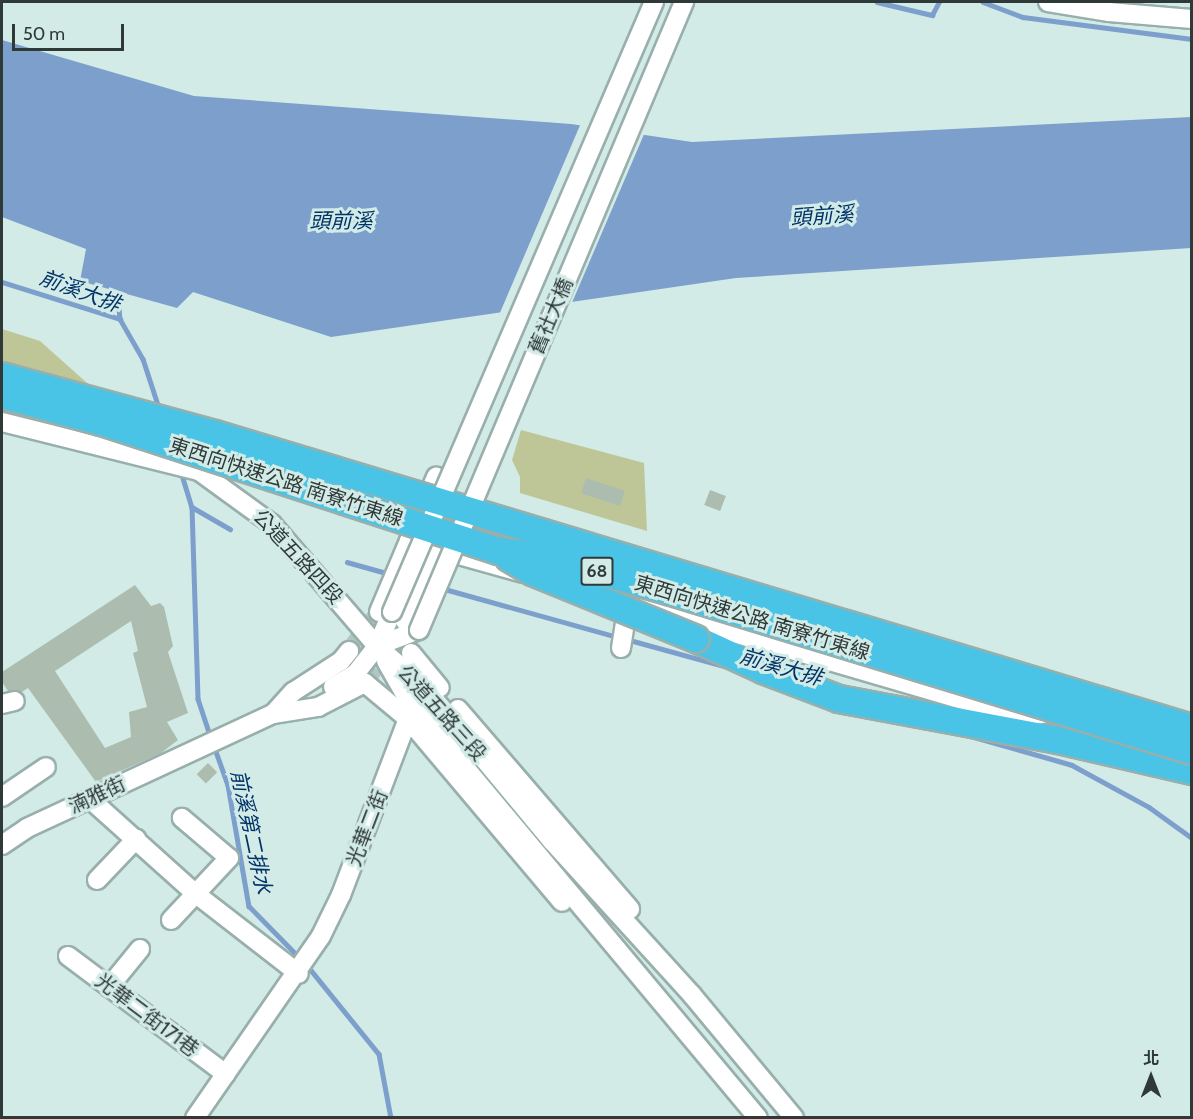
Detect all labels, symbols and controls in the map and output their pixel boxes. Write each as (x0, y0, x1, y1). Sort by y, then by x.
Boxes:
scale bar (15, 12, 128, 50)
text: 50 m (23, 23, 65, 45)
water label: 頭前溪 (790, 201, 854, 231)
water label: 頭前溪 (310, 208, 372, 234)
water label: 前溪大排 (36, 265, 124, 317)
street label: 舊社大橋 (524, 274, 578, 358)
street label: 東西向快速公路 南寮竹東線 (166, 433, 406, 531)
street label: 公道五路四段 (248, 505, 348, 609)
road number: 68 (580, 556, 614, 586)
street label: 東西向快速公路 南寮竹東線 (632, 571, 872, 665)
water label: 前溪大排 (737, 643, 825, 691)
street label: 公道五路三段 (393, 660, 491, 766)
water label: 前溪第二排水 (226, 768, 276, 896)
street label: 湳雅街 (65, 771, 129, 819)
street label: 光華二街 (341, 786, 393, 870)
street label: 光華二街171巷 (91, 968, 203, 1062)
north arrow (1121, 1047, 1181, 1107)
text: 北 (1143, 1049, 1159, 1068)

